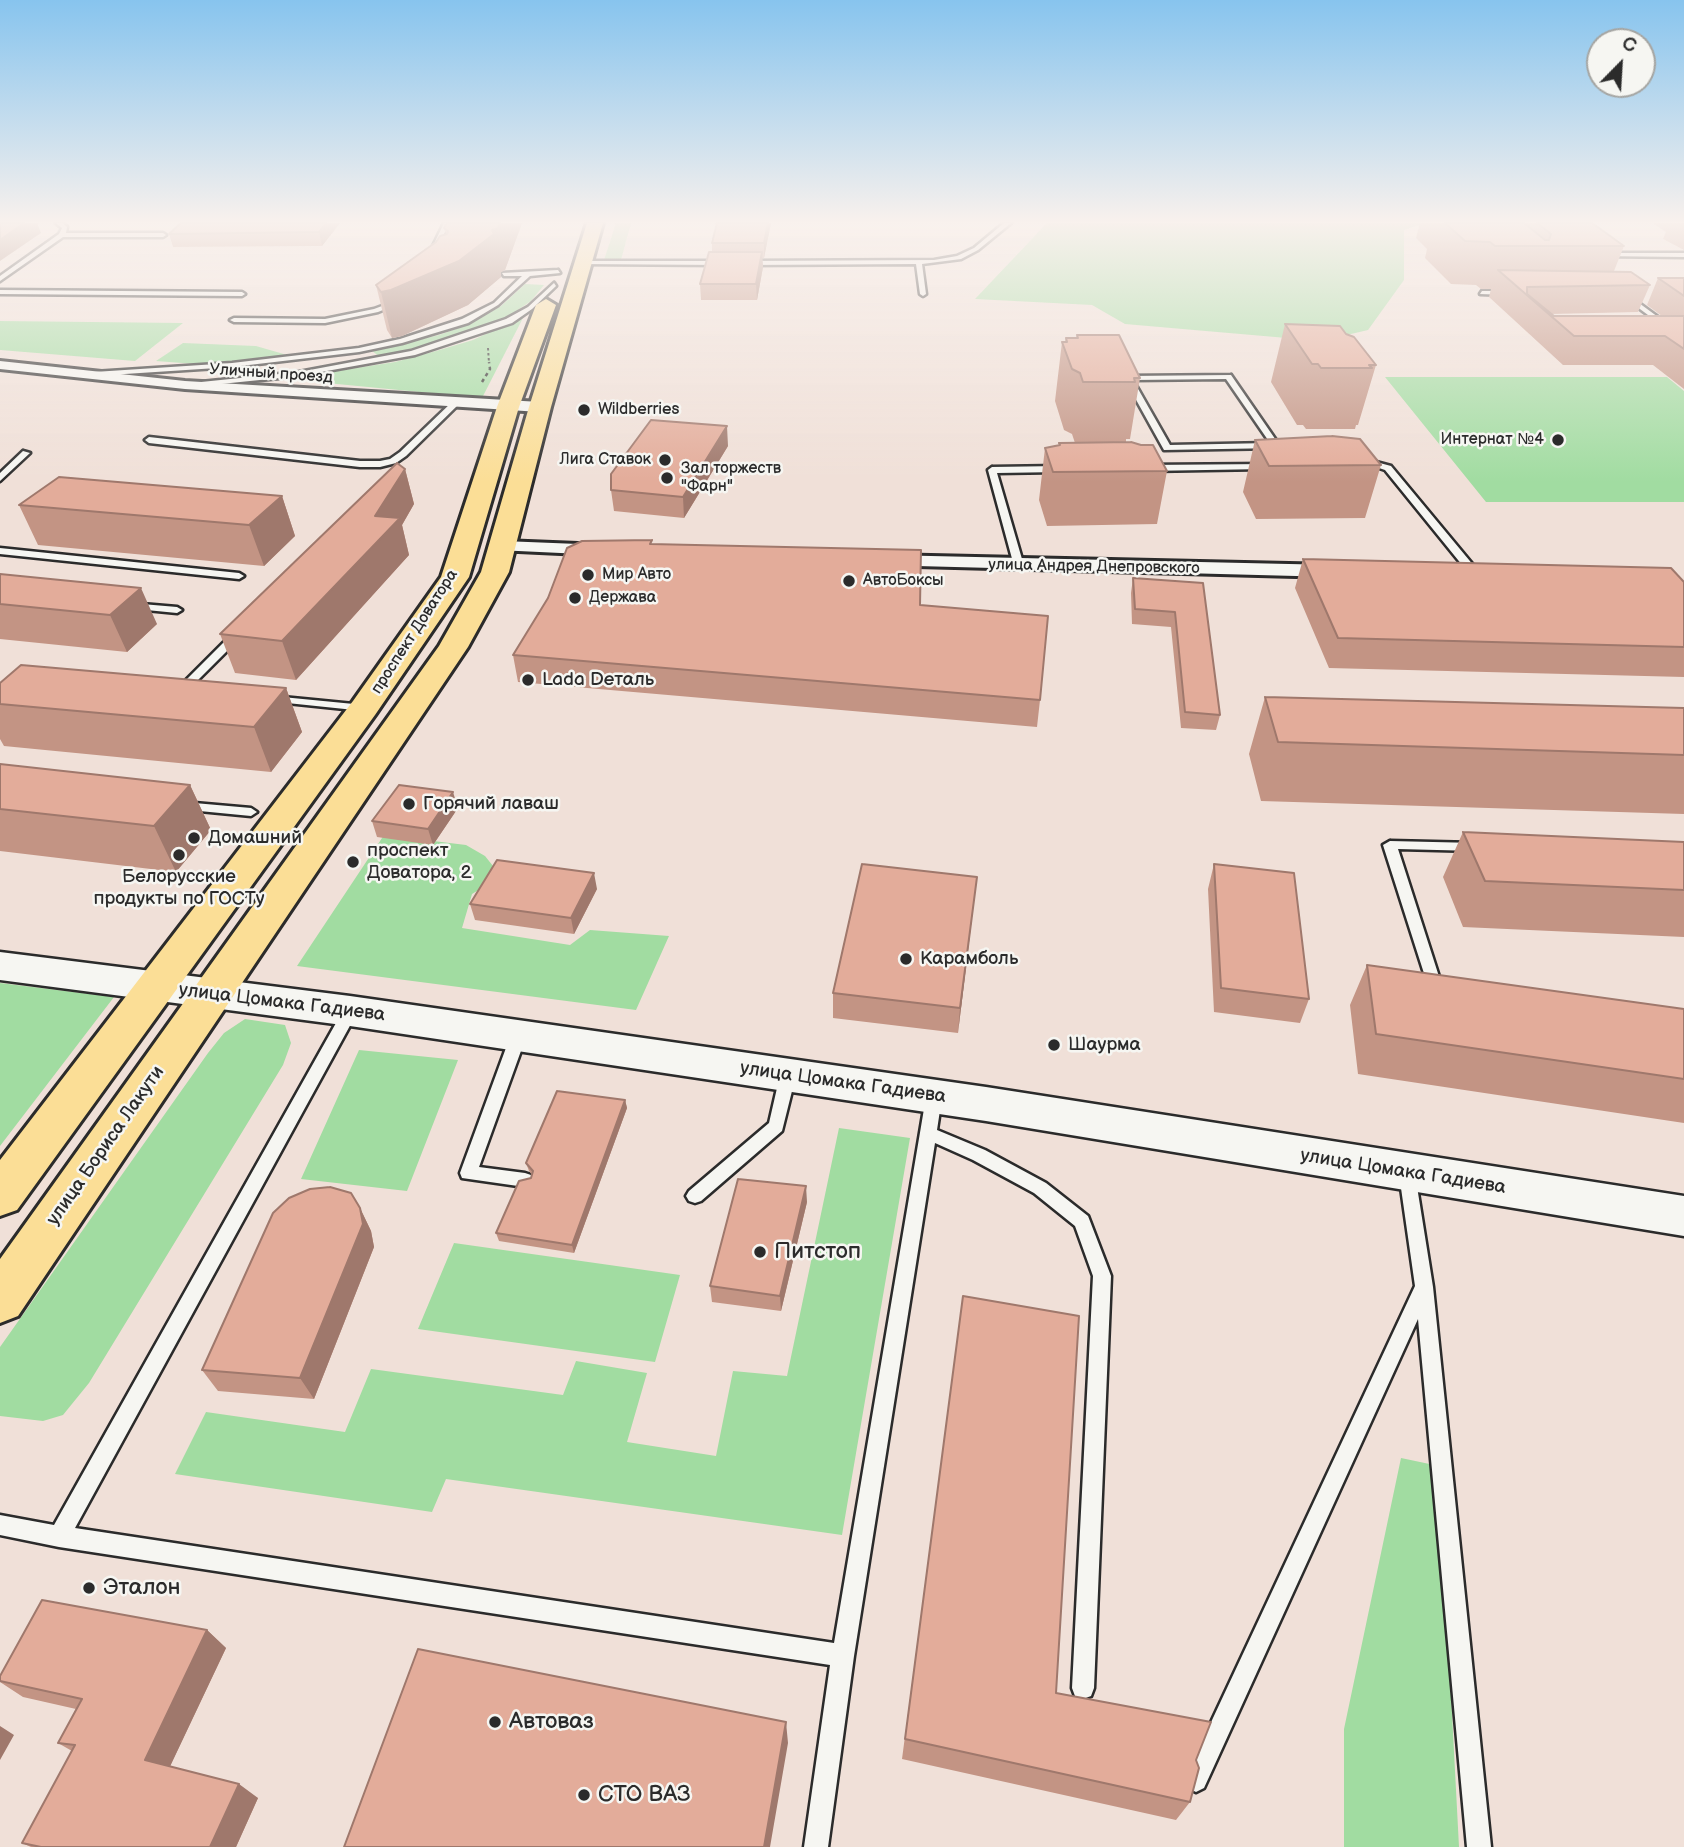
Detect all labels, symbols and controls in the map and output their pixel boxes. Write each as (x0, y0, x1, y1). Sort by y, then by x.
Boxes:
north arrow (1586, 28, 1656, 98)
text: С (1618, 32, 1640, 58)
street label: Уличный проезд (209, 360, 333, 388)
place label: Wildberries (598, 400, 679, 420)
marker: Wildberries (576, 402, 592, 418)
place label: Интернат №4 (1441, 430, 1544, 450)
marker: Интернат №4 (1550, 432, 1566, 448)
place label: Лига Ставок (560, 450, 651, 470)
marker: Лига Ставок (657, 452, 673, 468)
place label: Зал торжеств "Фарн" (681, 459, 781, 497)
marker: Зал торжеств "Фарн" (659, 470, 675, 486)
street label: улица Андрея Днепровского (988, 556, 1200, 578)
place label: Мир Авто (602, 565, 671, 585)
street label: проспект Доватора (368, 566, 462, 698)
marker: Мир Авто (580, 567, 596, 583)
place label: АвтоБоксы (863, 571, 944, 591)
marker: АвтоБоксы (841, 573, 857, 589)
place label: Держава (589, 588, 656, 608)
marker: Держава (567, 590, 583, 606)
place label: Lada Dеталь (542, 669, 654, 691)
marker: Lada Dеталь (520, 672, 536, 688)
place label: Горячий лаваш (423, 793, 559, 815)
marker: Горячий лаваш (401, 796, 417, 812)
place label: Домашний (208, 827, 302, 849)
marker: Домашний (186, 830, 202, 846)
place label: проспект Доватора, 2 (367, 840, 472, 884)
marker: Белорусские продукты по ГОСТу (171, 847, 187, 863)
marker: проспект Доватора, 2 (345, 854, 361, 870)
place label: Белорусские продукты по ГОСТу (94, 866, 264, 910)
place label: Карамболь (920, 948, 1018, 970)
marker: Карамболь (898, 951, 914, 967)
street label: улица Цомака Гадиева (178, 979, 386, 1027)
place label: Шаурма (1068, 1034, 1141, 1056)
marker: Шаурма (1046, 1037, 1062, 1053)
street label: улица Цомака Гадиева (739, 1057, 947, 1109)
street label: улица Бориса Лакути (42, 1062, 170, 1230)
street label: улица Цомака Гадиева (1299, 1144, 1507, 1200)
place label: Питстоп (774, 1238, 861, 1266)
marker: Питстоп (752, 1244, 768, 1260)
place label: Эталон (103, 1574, 181, 1602)
marker: Эталон (81, 1580, 97, 1596)
place label: Автоваз (509, 1708, 594, 1736)
marker: Автоваз (487, 1714, 503, 1730)
place label: СТО ВАЗ (598, 1781, 691, 1809)
marker: СТО ВАЗ (576, 1787, 592, 1803)

